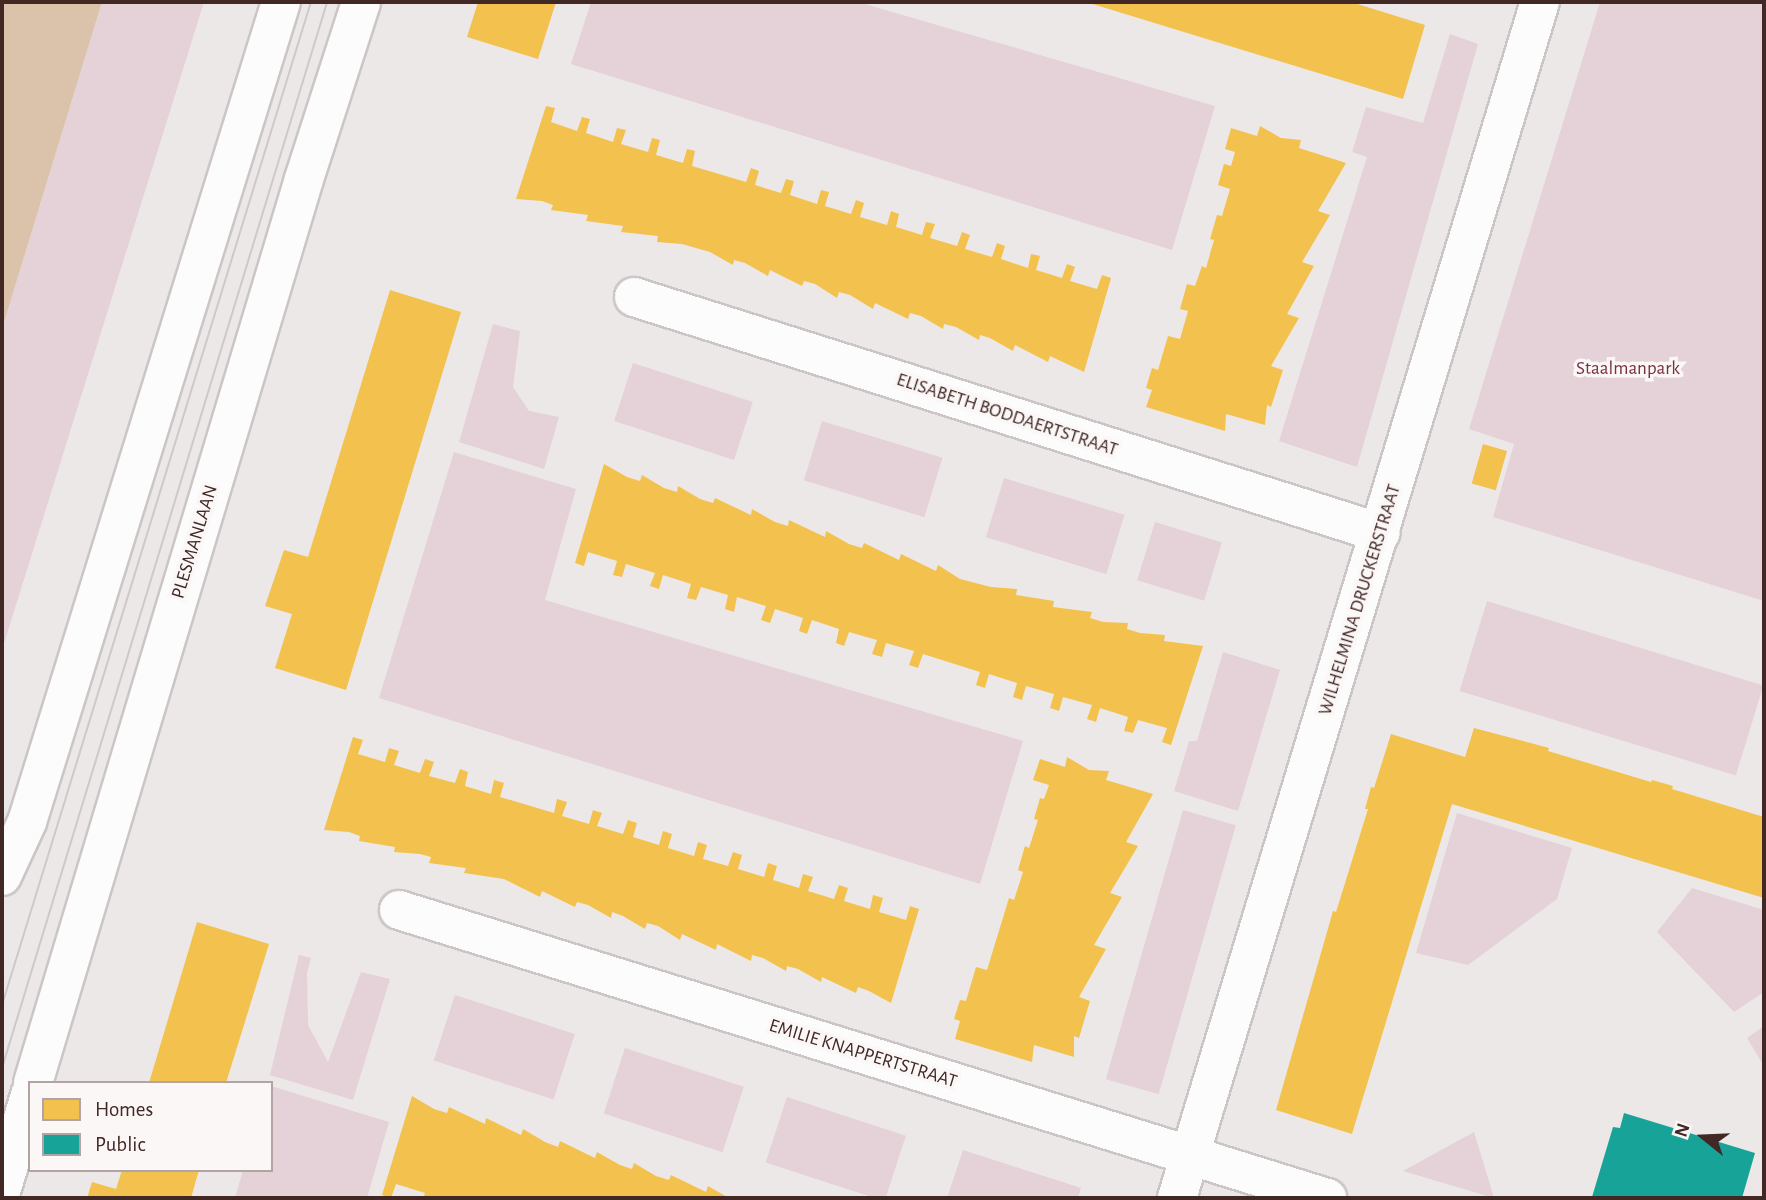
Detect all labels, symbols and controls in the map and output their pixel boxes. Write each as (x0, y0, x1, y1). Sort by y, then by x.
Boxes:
park label: Staalmanpark (1576, 358, 1680, 380)
street label: ELISABETH BODDAERTSTRAAT (894, 368, 1120, 462)
street label: PLESMANLAAN (167, 482, 223, 602)
street label: WILHELMINA DRUCKERSTRAAT (1314, 482, 1406, 718)
street label: EMILIE KNAPPERTSTRAAT (766, 1015, 960, 1093)
legend (28, 1081, 273, 1172)
text: Homes (95, 1099, 153, 1120)
north arrow (1668, 1102, 1738, 1172)
text: N (1671, 1121, 1694, 1140)
text: Public (95, 1134, 145, 1155)

